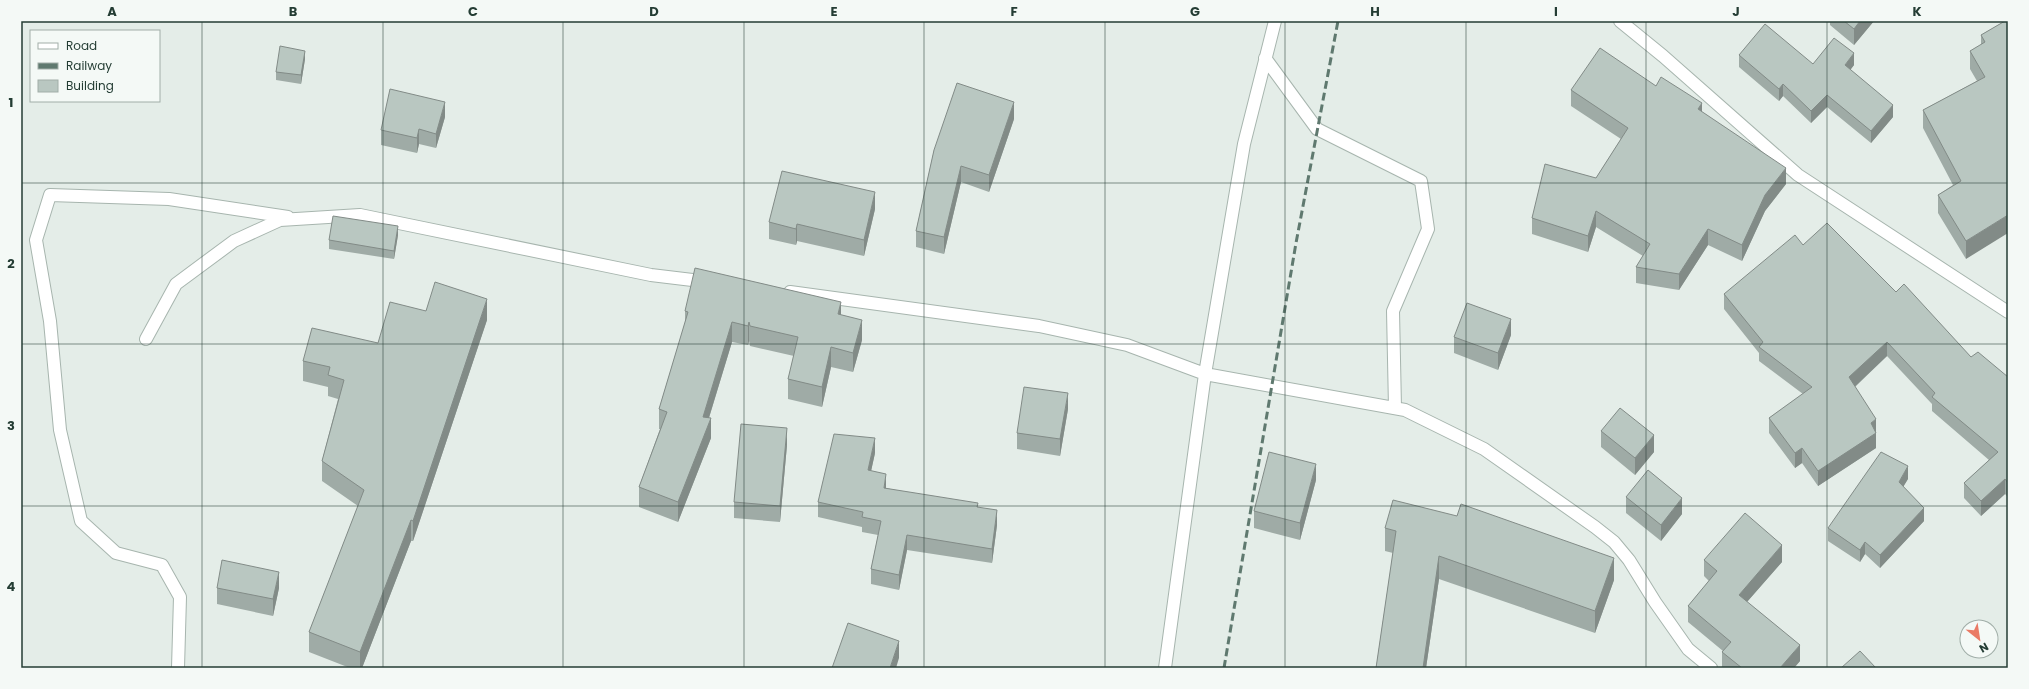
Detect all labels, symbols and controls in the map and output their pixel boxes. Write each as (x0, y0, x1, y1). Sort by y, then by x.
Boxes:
text: A (107, 2, 117, 21)
text: B (289, 2, 298, 21)
text: C (468, 2, 478, 21)
text: D (649, 2, 659, 21)
text: E (830, 2, 838, 21)
text: F (1010, 2, 1018, 21)
text: G (1190, 2, 1200, 21)
text: H (1370, 2, 1380, 21)
text: I (1554, 2, 1558, 21)
text: J (1732, 2, 1740, 21)
text: K (1912, 2, 1922, 21)
legend (30, 30, 160, 102)
text: Road (66, 37, 97, 54)
text: Railway (66, 57, 112, 74)
text: Building (66, 77, 114, 94)
text: 1 (9, 93, 13, 112)
text: 2 (7, 254, 15, 273)
text: 3 (7, 416, 15, 435)
text: 4 (7, 577, 16, 596)
north arrow (1959, 619, 1999, 659)
text: N (1976, 639, 1992, 657)

